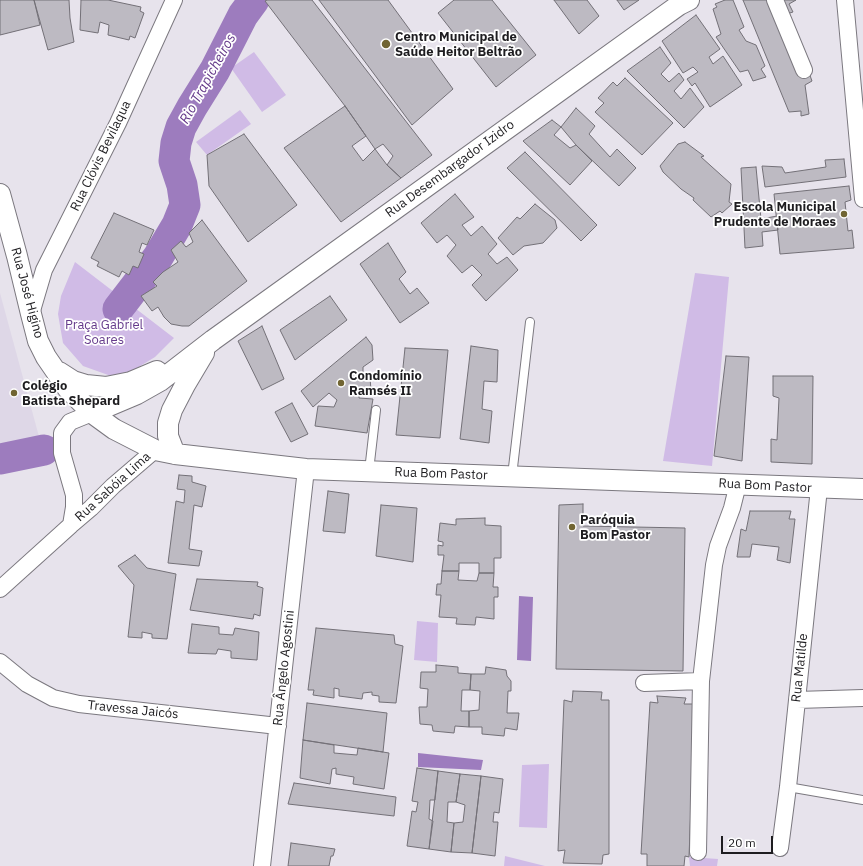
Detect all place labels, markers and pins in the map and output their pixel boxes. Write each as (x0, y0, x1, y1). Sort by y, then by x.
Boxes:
place label: Centro Municipal de Saúde Heitor Beltrão (395, 29, 522, 60)
marker: Centro Municipal de Saúde Heitor Beltrão (380, 38, 392, 50)
place label: Escola Municipal Prudente de Moraes (714, 199, 836, 230)
marker: Escola Municipal Prudente de Moraes (839, 209, 849, 219)
place label: Condomínio Ramsés II (349, 368, 422, 399)
place label: Colégio Batista Shepard (22, 378, 120, 409)
marker: Condomínio Ramsés II (336, 378, 346, 388)
marker: Colégio Batista Shepard (9, 388, 19, 398)
place label: Paróquia Bom Pastor (580, 512, 650, 543)
marker: Paróquia Bom Pastor (567, 522, 577, 532)

